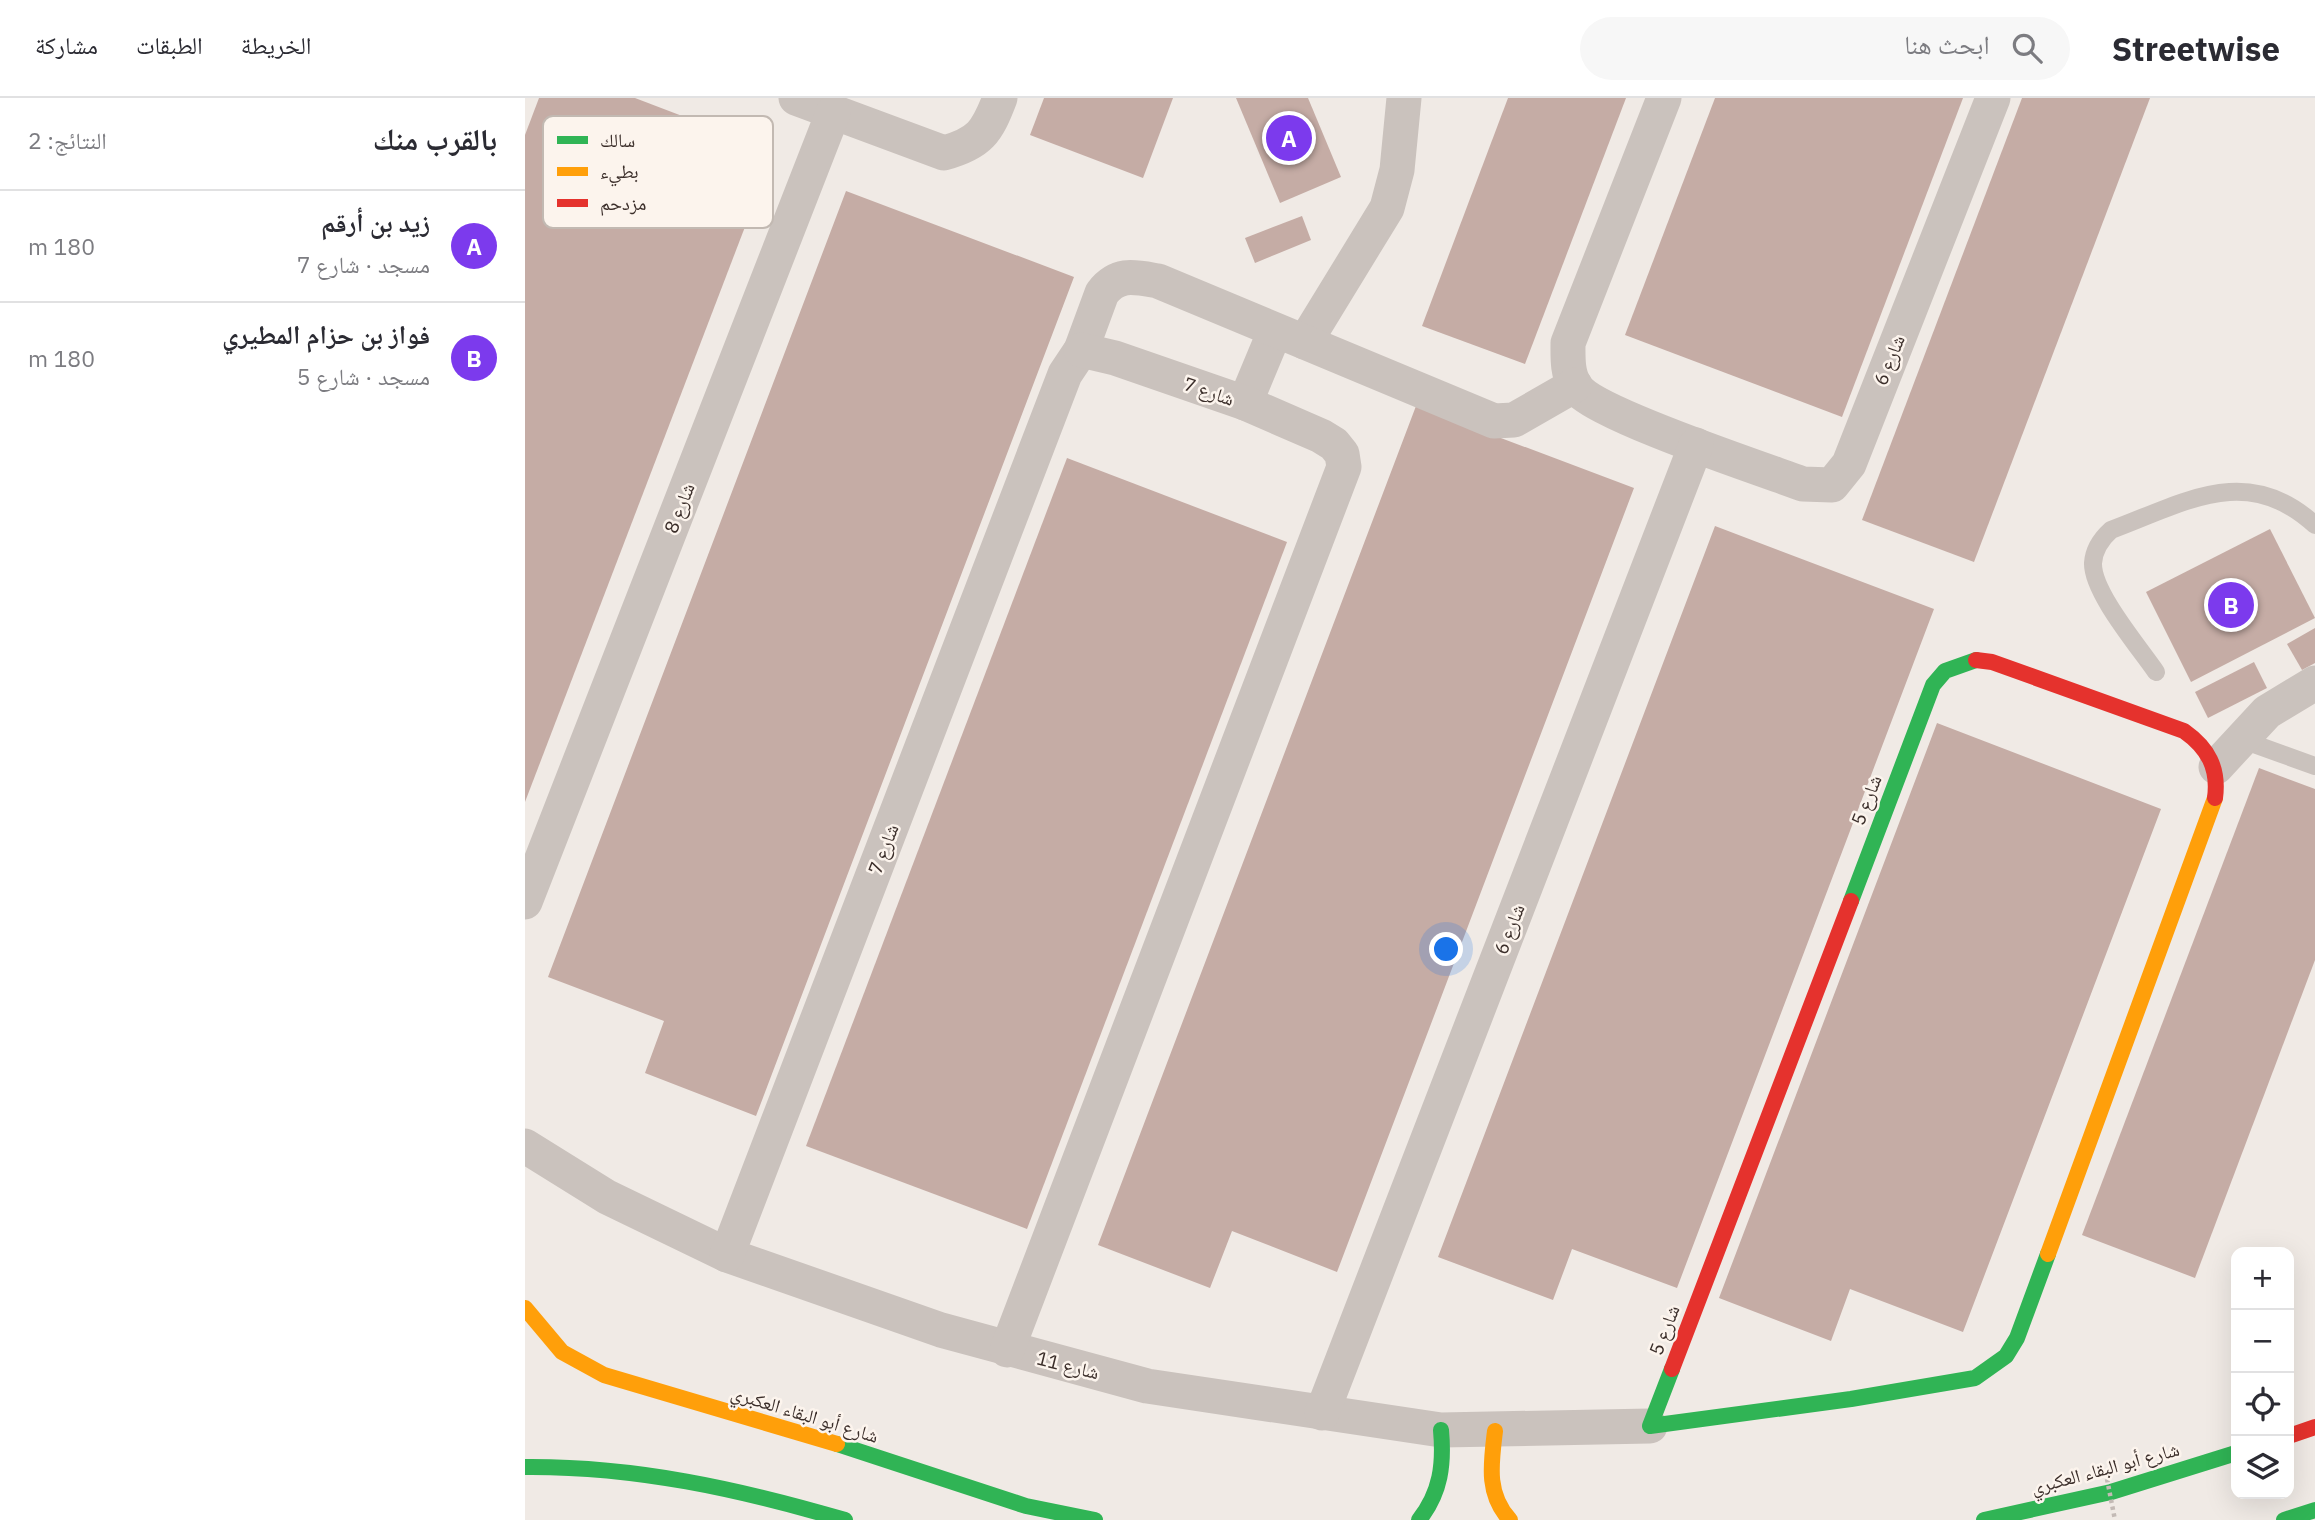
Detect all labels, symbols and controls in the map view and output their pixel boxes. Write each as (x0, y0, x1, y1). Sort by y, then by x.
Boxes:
search box (1580, 17, 2070, 80)
text: ابحث هنا (1904, 27, 1990, 61)
text: Streetwise (2112, 27, 2280, 70)
text: مشاركة (35, 29, 98, 61)
text: الطبقات (136, 29, 203, 61)
text: الخريطة (241, 29, 311, 61)
icon: search (2008, 29, 2046, 67)
pin: A (1266, 112, 1312, 164)
legend (543, 116, 773, 228)
text: بالقرب منك (373, 119, 497, 158)
text: النتائج: 2 (28, 125, 107, 155)
text: سالك (600, 128, 635, 152)
text: بطيء (600, 159, 639, 187)
text: مزدحم (600, 191, 646, 216)
text: زيد بن أرقم (321, 205, 430, 239)
text: 180 m (28, 231, 95, 261)
text: A (466, 231, 482, 261)
text: مسجد · شارع 7 (297, 249, 430, 279)
text: فواز بن حزام المطيري (222, 317, 430, 351)
street label: شارع 6 (1868, 331, 1910, 389)
text: 180 m (28, 343, 95, 373)
text: B (466, 343, 482, 373)
text: مسجد · شارع 5 (297, 361, 430, 391)
street label: شارع 7 (1181, 371, 1237, 411)
street label: شارع 8 (658, 479, 700, 537)
pin: B (2208, 579, 2254, 631)
street label: شارع 5 (1845, 771, 1887, 829)
street label: شارع 7 (862, 820, 904, 878)
street label: شارع 6 (1488, 900, 1530, 958)
your location (1429, 932, 1463, 966)
map controls (2231, 1247, 2294, 1499)
button: + (2231, 1247, 2294, 1310)
street label: شارع 5 (1643, 1301, 1685, 1359)
button: − (2231, 1310, 2294, 1373)
street label: شارع 11 (1034, 1346, 1102, 1384)
button: locate (2231, 1373, 2294, 1436)
street label: شارع أبو البقاء العكبري (727, 1380, 882, 1451)
button: layers (2231, 1436, 2294, 1499)
street label: شارع أبو البقاء العكبري (2028, 1437, 2183, 1503)

